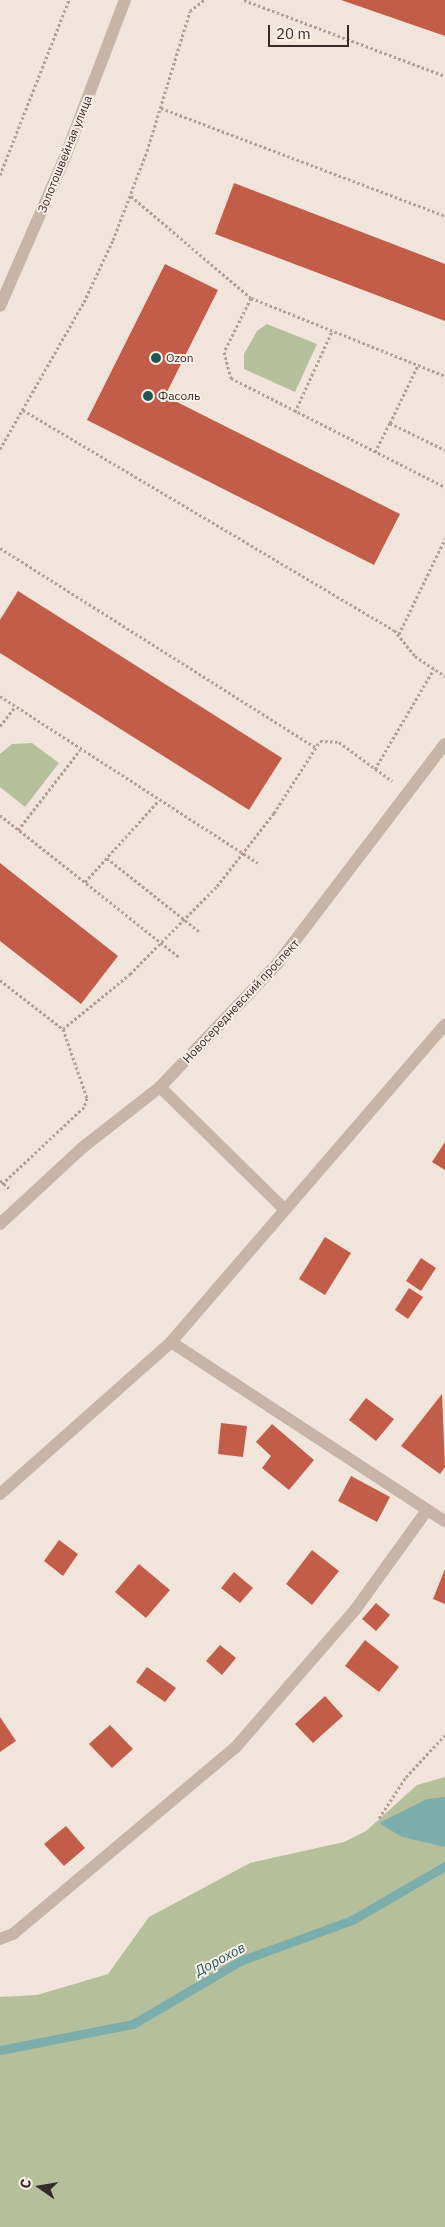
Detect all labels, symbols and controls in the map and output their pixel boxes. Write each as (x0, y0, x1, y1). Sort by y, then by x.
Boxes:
scale bar (270, 15, 351, 47)
text: 20 m (276, 24, 311, 43)
street label: Золотошвейная улица (35, 93, 95, 215)
place label: Ozon (166, 351, 193, 365)
marker: Ozon (150, 352, 162, 364)
place label: Фасоль (158, 389, 200, 403)
marker: Фасоль (142, 390, 154, 402)
street label: Новосередневский проспект (180, 936, 302, 1066)
water label: Дорохов (192, 1939, 248, 1979)
north arrow (15, 2162, 65, 2212)
text: С (16, 2177, 35, 2190)

